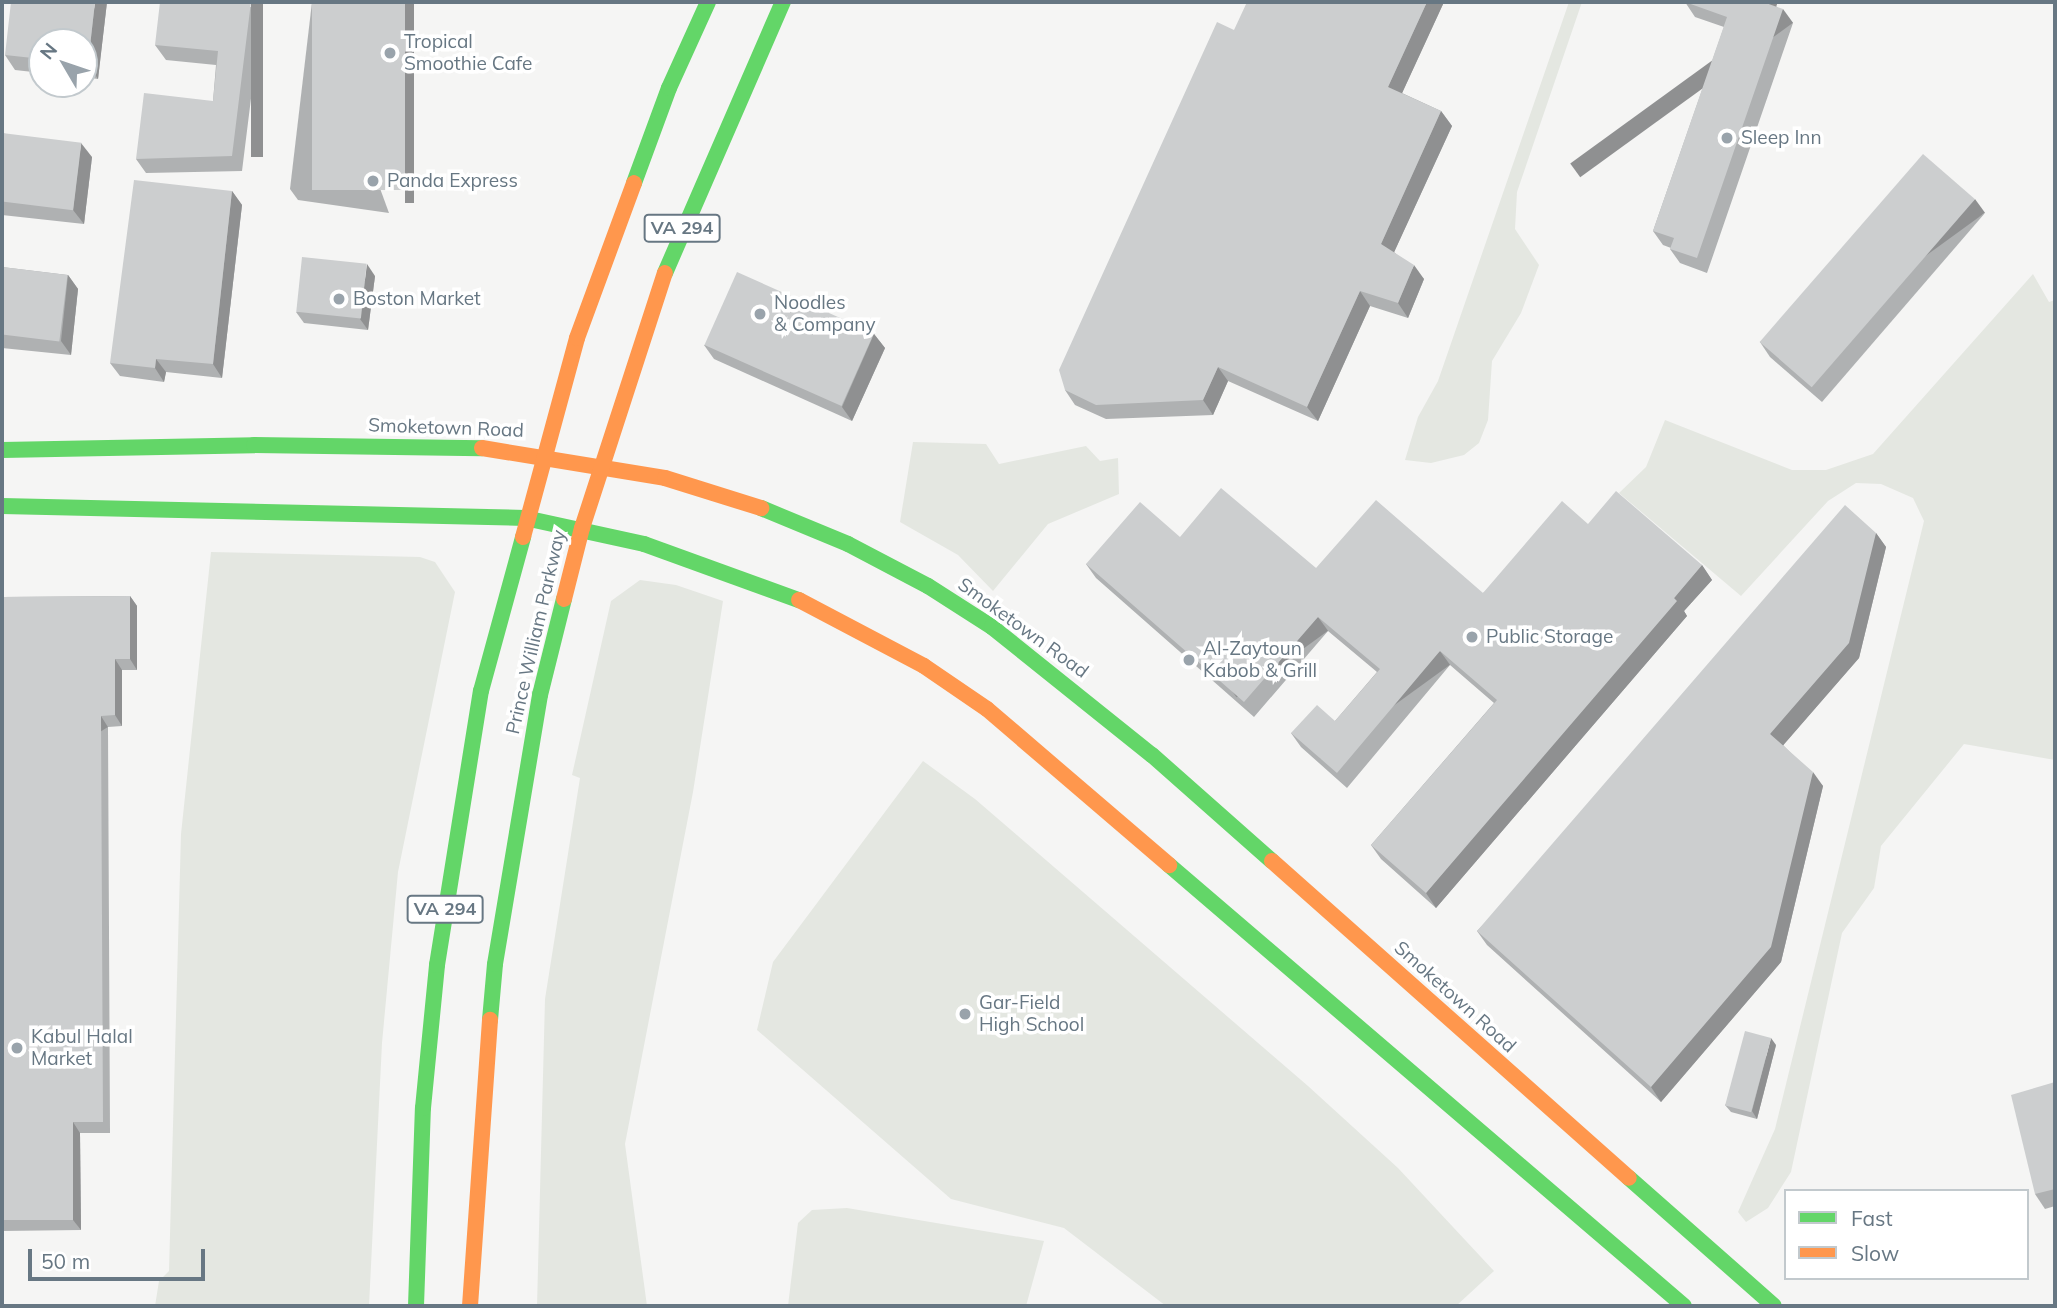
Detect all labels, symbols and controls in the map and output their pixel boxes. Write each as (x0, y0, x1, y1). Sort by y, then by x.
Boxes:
north arrow (28, 28, 98, 98)
place label: Tropical Smoothie Cafe (404, 31, 532, 75)
text: N (34, 38, 62, 64)
marker: Tropical Smoothie Cafe (382, 45, 398, 61)
place label: Sleep Inn (1741, 127, 1822, 149)
marker: Sleep Inn (1719, 130, 1735, 146)
place label: Panda Express (387, 170, 518, 192)
marker: Panda Express (365, 173, 381, 189)
road number: VA 294 (644, 213, 720, 242)
place label: Boston Market (353, 288, 481, 310)
marker: Boston Market (331, 291, 347, 307)
place label: Noodles & Company (774, 292, 875, 336)
marker: Noodles & Company (752, 306, 768, 322)
street label: Smoketown Road (368, 414, 524, 442)
street label: Prince William Parkway (501, 528, 571, 736)
street label: Smoketown Road (953, 573, 1093, 683)
place label: Public Storage (1486, 626, 1613, 648)
marker: Public Storage (1464, 629, 1480, 645)
place label: Al-Zaytoun Kabob & Grill (1203, 638, 1317, 682)
marker: Al-Zaytoun Kabob & Grill (1181, 652, 1197, 668)
road number: VA 294 (406, 894, 484, 924)
street label: Smoketown Road (1390, 936, 1520, 1058)
place label: Gar-Field High School (979, 992, 1084, 1036)
marker: Gar-Field High School (957, 1006, 973, 1022)
place label: Kabul Halal Market (31, 1026, 133, 1070)
marker: Kabul Halal Market (9, 1040, 25, 1056)
legend (1784, 1189, 2029, 1280)
text: Fast (1851, 1205, 1893, 1231)
scale bar (32, 1234, 208, 1278)
text: Slow (1851, 1240, 1899, 1266)
text: 50 m (41, 1248, 90, 1274)

